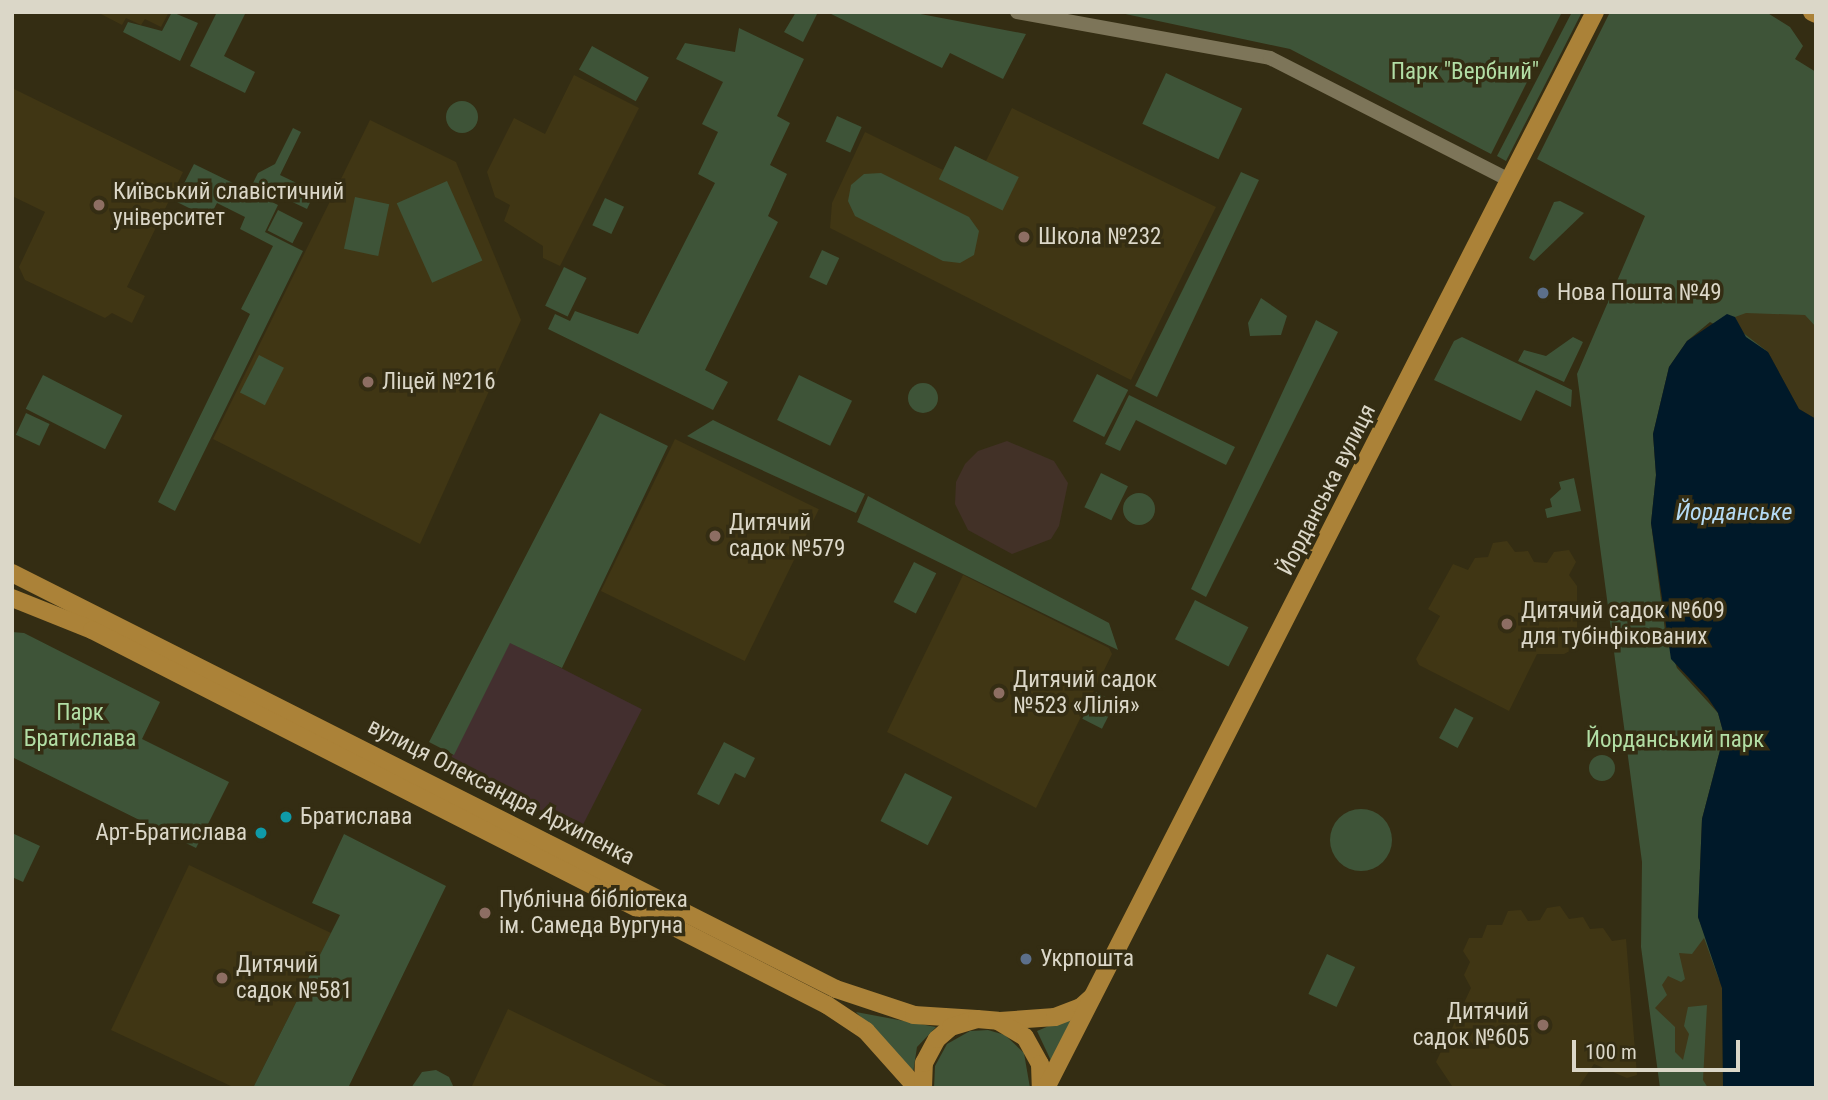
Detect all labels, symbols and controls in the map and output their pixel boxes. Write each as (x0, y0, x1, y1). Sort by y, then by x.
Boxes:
park label: Парк "Вербний" (1391, 58, 1539, 86)
place label: Київський славістичний університет (113, 178, 344, 232)
marker: Київський славістичний університет (91, 197, 107, 213)
place label: Школа №232 (1038, 223, 1161, 251)
marker: Школа №232 (1016, 229, 1032, 245)
place label: Нова Пошта №49 (1557, 279, 1722, 307)
marker: Нова Пошта №49 (1535, 285, 1551, 301)
place label: Ліцей №216 (382, 368, 496, 396)
marker: Ліцей №216 (360, 374, 376, 390)
street label: Йорданська вулиця (1272, 400, 1382, 580)
water label: Йорданське (1676, 499, 1792, 527)
place label: Дитячий садок №579 (729, 509, 845, 563)
marker: Дитячий садок №579 (707, 528, 723, 544)
place label: Дитячий садок №609 для тубінфікованих (1521, 597, 1725, 651)
marker: Дитячий садок №609 для тубінфікованих (1499, 616, 1515, 632)
place label: Дитячий садок №523 «Лілія» (1013, 666, 1157, 720)
marker: Дитячий садок №523 «Лілія» (991, 685, 1007, 701)
park label: Парк Братислава (24, 699, 136, 753)
street label: вулиця Олександра Архипенка (363, 713, 639, 871)
park label: Йорданський парк (1586, 726, 1764, 754)
place label: Братислава (300, 803, 412, 831)
marker: Братислава (278, 809, 294, 825)
place label: Арт-Братислава (96, 819, 247, 847)
marker: Арт-Братислава (253, 825, 269, 841)
place label: Публічна бібліотека ім. Самеда Вургуна (499, 886, 688, 940)
marker: Публічна бібліотека ім. Самеда Вургуна (477, 905, 493, 921)
place label: Укрпошта (1040, 945, 1134, 973)
place label: Дитячий садок №581 (236, 951, 352, 1005)
marker: Укрпошта (1018, 951, 1034, 967)
marker: Дитячий садок №581 (214, 970, 230, 986)
place label: Дитячий садок №605 (1413, 998, 1529, 1052)
marker: Дитячий садок №605 (1535, 1017, 1551, 1033)
scale bar (1576, 1026, 1744, 1070)
text: 100 m (1585, 1040, 1637, 1064)

